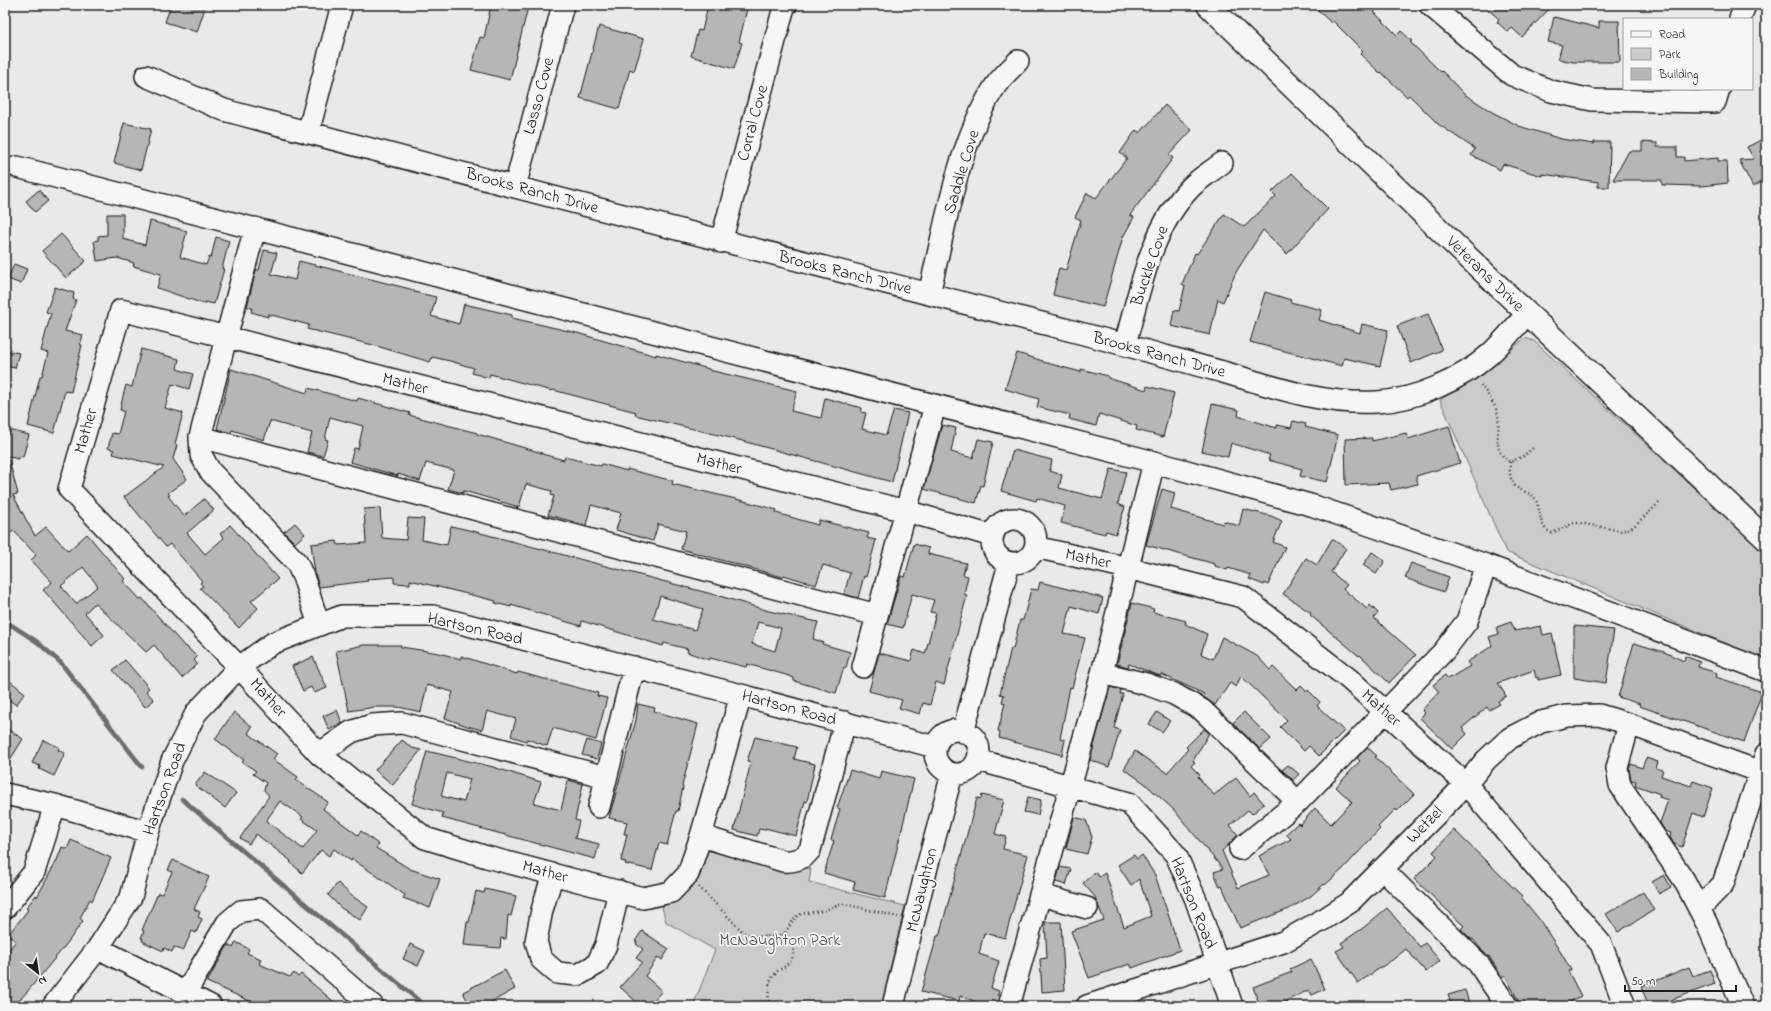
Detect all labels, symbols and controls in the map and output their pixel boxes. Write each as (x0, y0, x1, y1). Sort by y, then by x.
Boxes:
legend (1623, 18, 1753, 90)
text: Road (1659, 26, 1685, 44)
text: Park (1659, 46, 1681, 64)
street label: Lasso Cove (517, 54, 561, 137)
text: Building (1658, 66, 1698, 85)
street label: Corral Cove (731, 82, 775, 164)
street label: Saddle Cove (937, 126, 987, 217)
street label: Brooks Ranch Drive (462, 161, 602, 221)
street label: Buckle Cove (1124, 222, 1176, 311)
street label: Veterans Drive (1440, 230, 1530, 318)
street label: Brooks Ranch Drive (775, 244, 915, 302)
street label: Brooks Ranch Drive (1089, 325, 1229, 385)
street label: Mather (380, 366, 431, 402)
street label: Mather (68, 405, 105, 457)
street label: Mather (694, 446, 745, 482)
street label: Mather (1063, 542, 1114, 576)
street label: Hartson Road (425, 606, 526, 652)
street label: Mather (243, 672, 293, 724)
street label: Hartson Road (739, 683, 840, 733)
street label: Mather (1355, 683, 1407, 733)
street label: Hartson Road (137, 739, 194, 839)
street label: Wetzel (1401, 800, 1450, 849)
street label: McNaughton (899, 845, 946, 935)
street label: Hartson Road (1163, 853, 1223, 953)
street label: Mather (519, 854, 571, 890)
park label: McNaughton Park (719, 928, 841, 955)
north arrow (18, 953, 58, 993)
scale bar (1625, 967, 1736, 993)
text: N (35, 972, 50, 990)
text: 50 m (1631, 973, 1655, 991)

